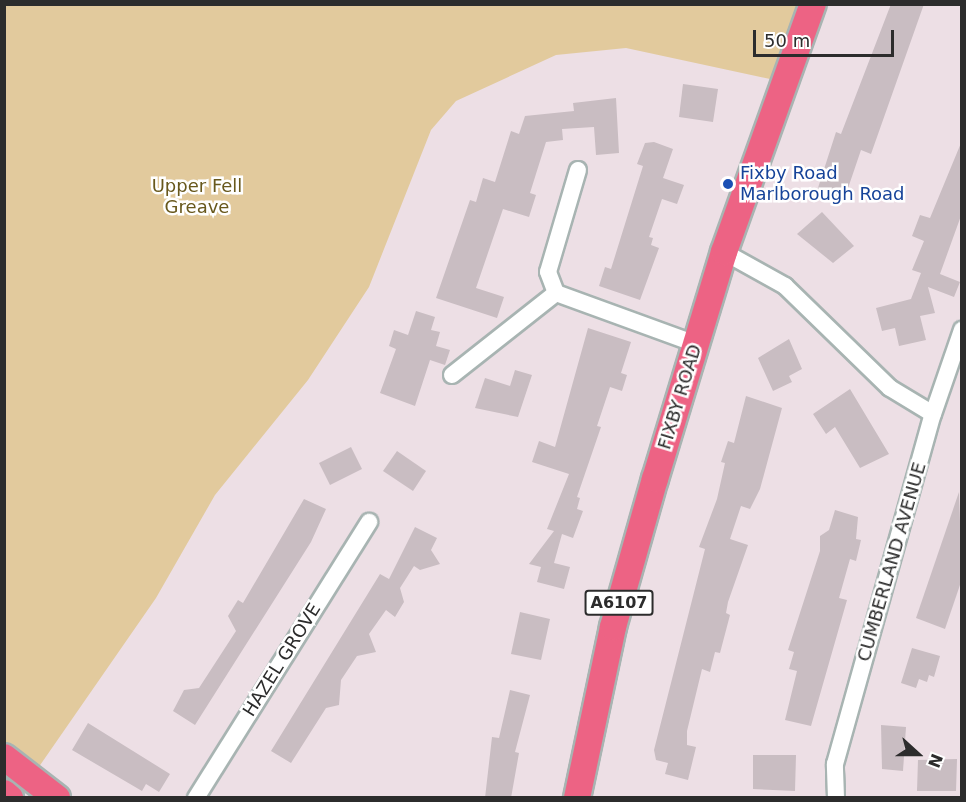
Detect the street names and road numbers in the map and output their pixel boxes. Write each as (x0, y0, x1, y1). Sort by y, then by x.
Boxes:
street label: FIXBY ROAD (654, 342, 706, 452)
street label: CUMBERLAND AVENUE (853, 460, 931, 664)
road number: A6107 (584, 590, 654, 616)
street label: HAZEL GROVE (239, 599, 325, 721)

